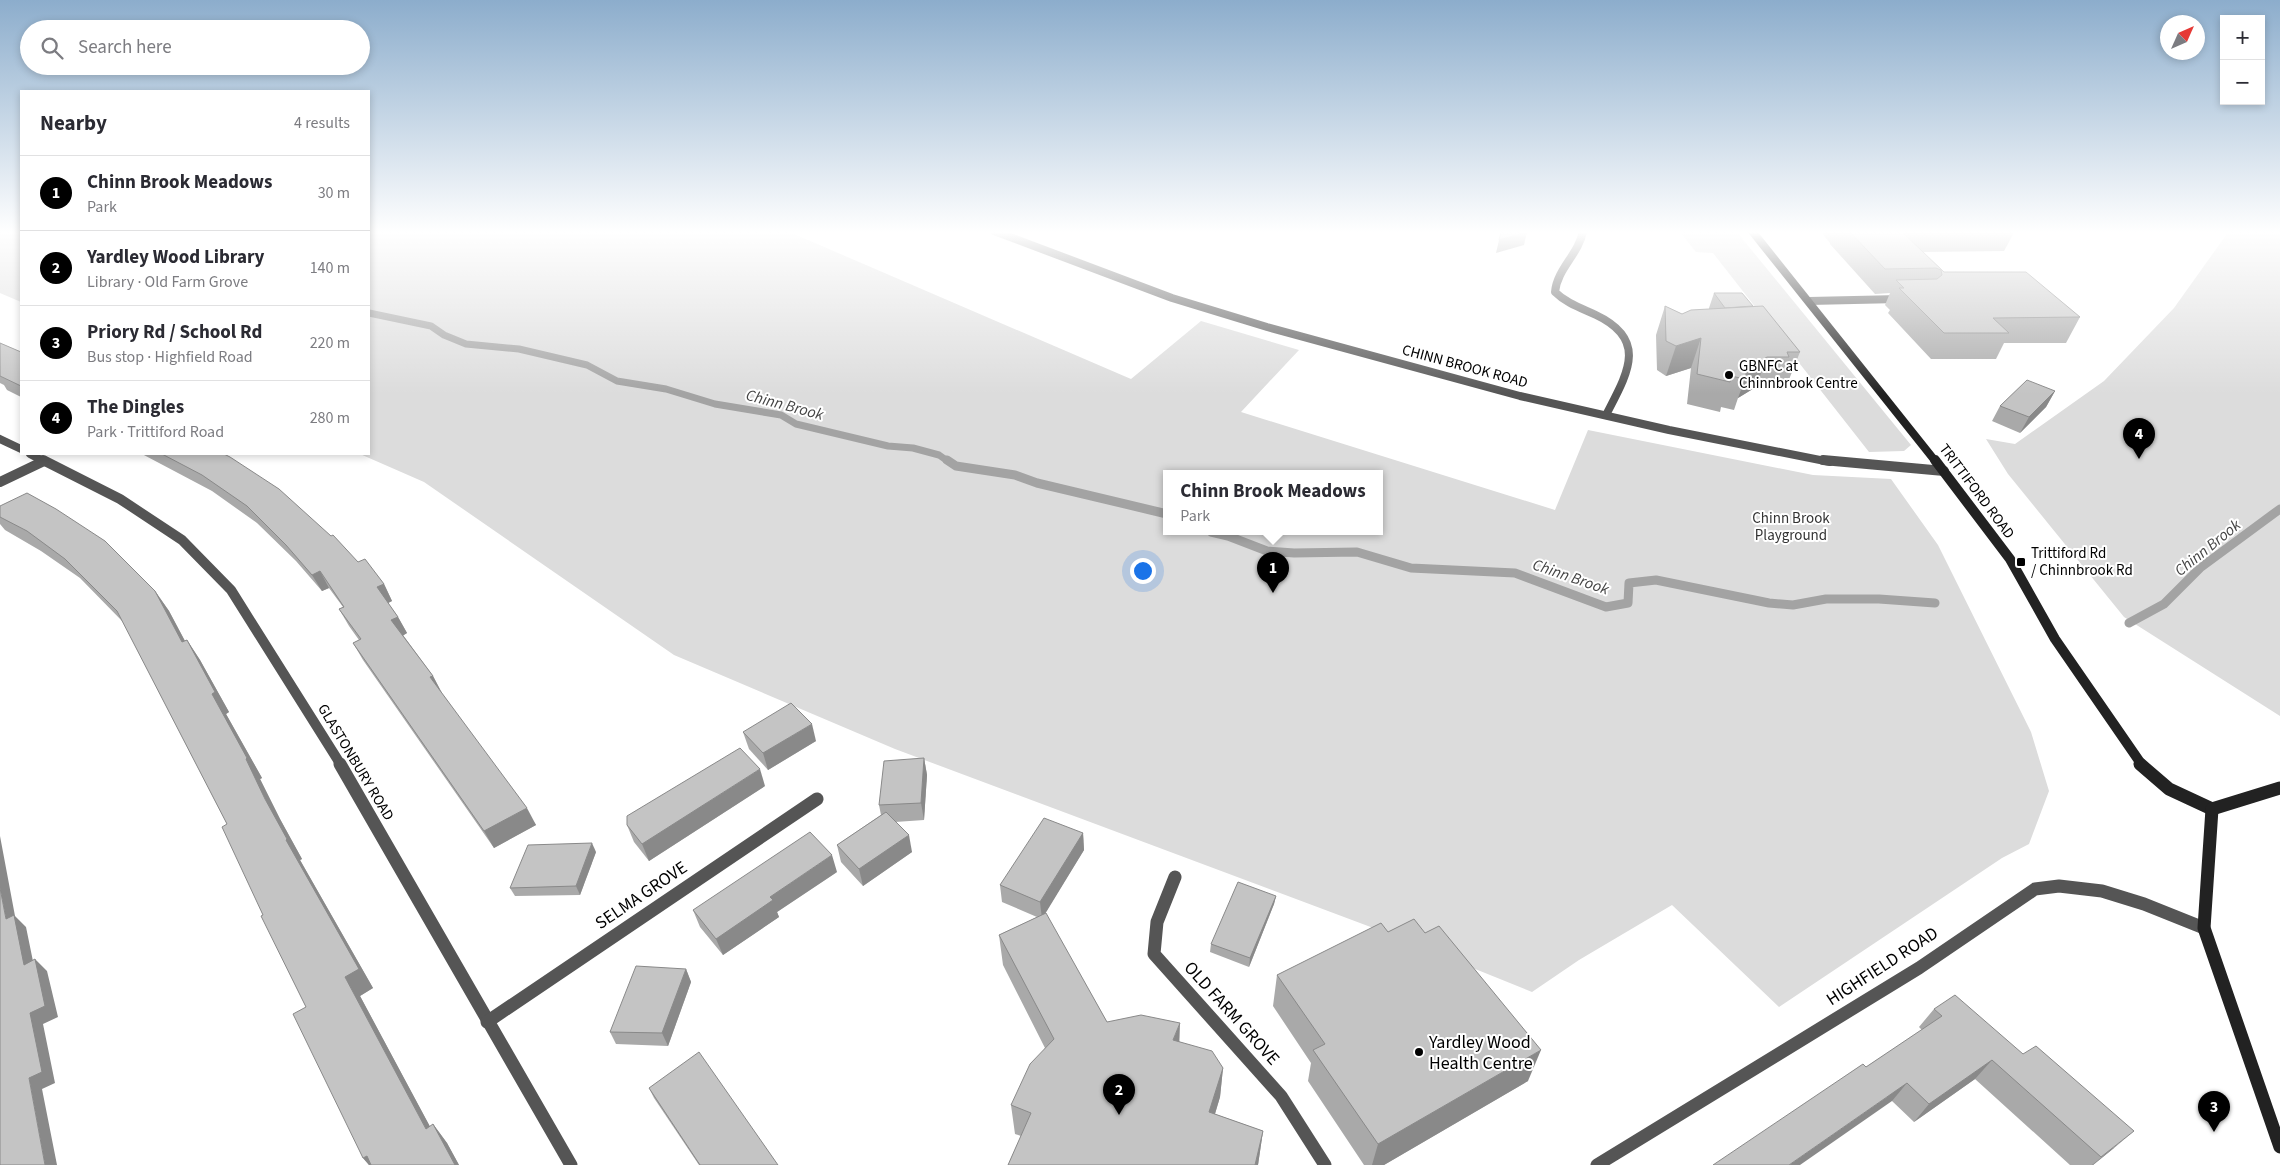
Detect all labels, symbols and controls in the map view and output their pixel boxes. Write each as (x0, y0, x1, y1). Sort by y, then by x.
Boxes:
north arrow (2160, 15, 2205, 60)
map controls (2220, 15, 2265, 105)
button: + (2220, 15, 2265, 60)
search box (20, 20, 370, 75)
icon: search (38, 34, 66, 62)
text: Search here (78, 34, 172, 61)
button: − (2220, 60, 2265, 105)
text: Nearby (40, 108, 107, 138)
text: 4 results (294, 112, 350, 134)
text: Chinn Brook Meadows (87, 169, 272, 196)
text: 1 (52, 182, 60, 204)
text: 30 m (318, 182, 350, 204)
text: Park (87, 196, 117, 218)
text: Yardley Wood Library (87, 244, 265, 271)
text: 2 (52, 257, 60, 279)
text: 140 m (310, 257, 350, 279)
text: Library · Old Farm Grove (87, 271, 248, 293)
text: Priory Rd / School Rd (87, 319, 262, 346)
text: 3 (52, 332, 60, 354)
text: 220 m (310, 332, 350, 354)
street label: CHINN BROOK ROAD (1400, 340, 1530, 393)
text: Bus stop · Highfield Road (87, 346, 253, 368)
place label: GBNFC at Chinnbrook Centre (1739, 356, 1858, 394)
marker: GBNFC at Chinnbrook Centre (1723, 369, 1735, 381)
water label: Chinn Brook (744, 384, 826, 426)
text: The Dingles (87, 394, 184, 421)
text: 4 (52, 407, 60, 429)
text: 280 m (310, 407, 350, 429)
pin: 4 (2123, 418, 2155, 459)
text: Park · Trittiford Road (87, 421, 224, 443)
street label: TRITTIFORD ROAD (1934, 439, 2019, 543)
popup (1163, 470, 1383, 535)
text: Chinn Brook Meadows (1180, 478, 1366, 505)
text: Park (1180, 505, 1210, 527)
park label: Chinn Brook Playground (1752, 508, 1830, 546)
water label: Chinn Brook (2170, 514, 2246, 581)
place label: Trittiford Rd / Chinnbrook Rd (2031, 543, 2133, 581)
pin: 1 (1257, 552, 1289, 593)
water label: Chinn Brook (1530, 554, 1612, 600)
marker: Trittiford Rd / Chinnbrook Rd (2015, 556, 2027, 568)
your location (1130, 558, 1156, 584)
street label: GLASTONBURY ROAD (312, 700, 399, 825)
street label: SELMA GROVE (590, 855, 692, 935)
street label: HIGHFIELD ROAD (1821, 921, 1943, 1012)
street label: OLD FARM GROVE (1178, 956, 1285, 1071)
place label: Yardley Wood Health Centre (1428, 1030, 1533, 1076)
marker: Yardley Wood Health Centre (1413, 1046, 1425, 1058)
pin: 2 (1103, 1074, 1135, 1115)
pin: 3 (2198, 1091, 2230, 1132)

